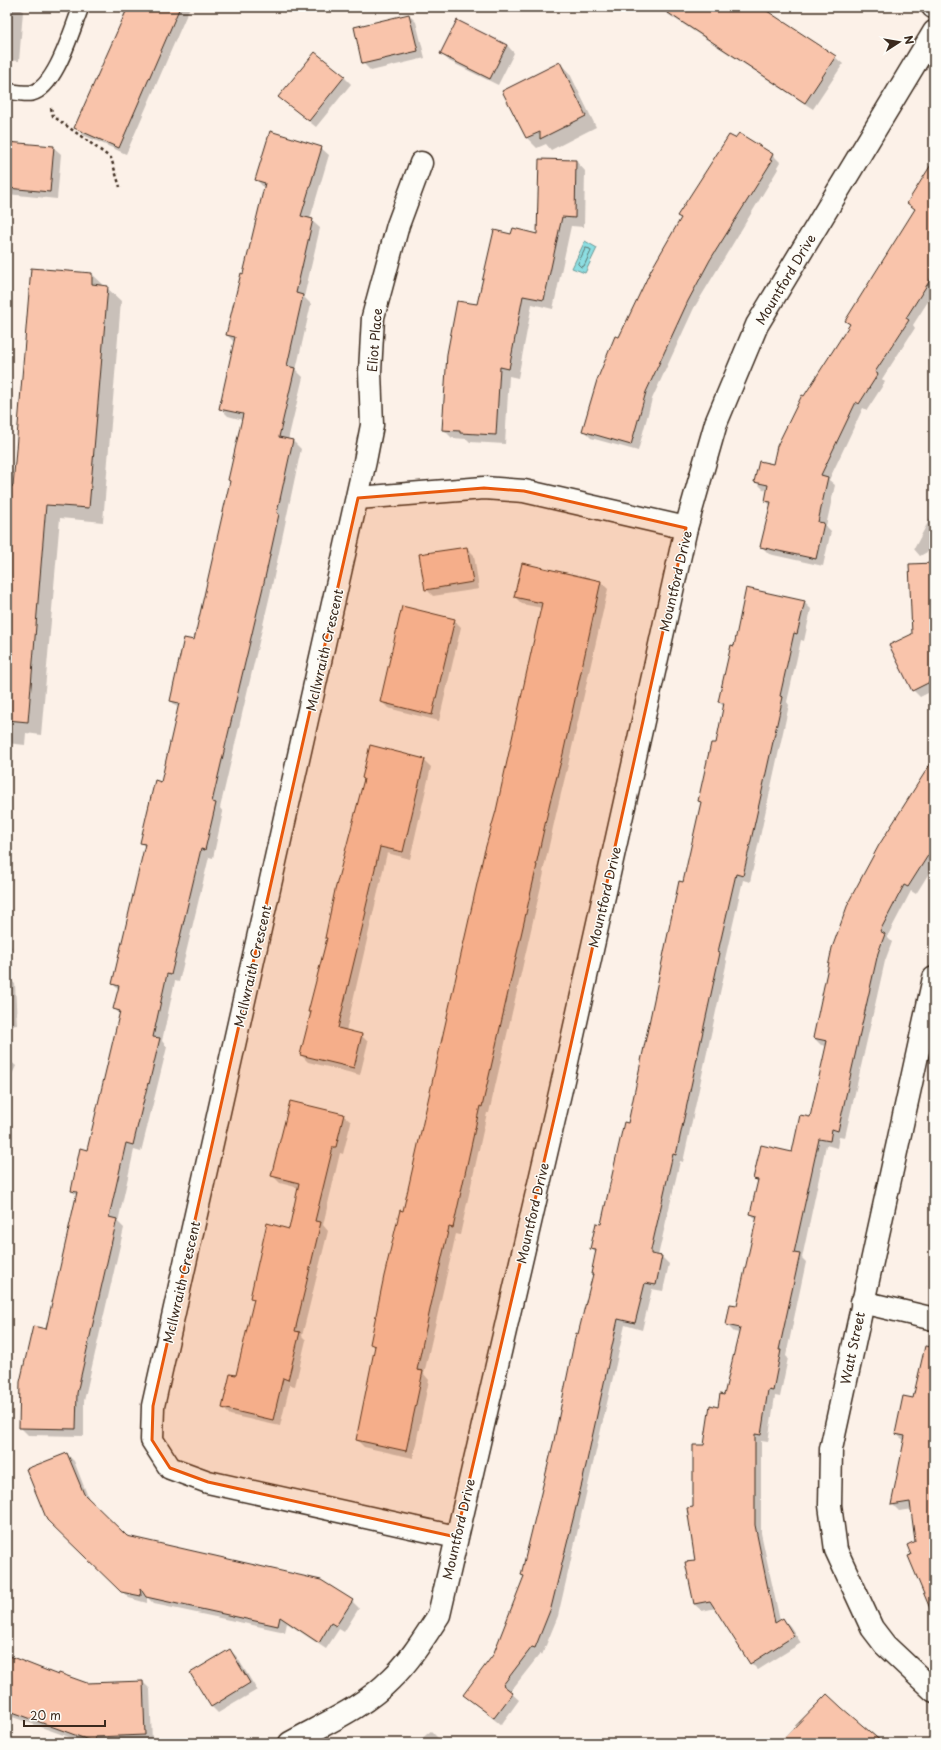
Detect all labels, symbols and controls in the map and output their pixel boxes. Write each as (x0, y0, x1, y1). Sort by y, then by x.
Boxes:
north arrow (879, 22, 919, 62)
text: N (900, 34, 919, 46)
street label: Mountford Drive (750, 230, 820, 328)
street label: Eliot Place (362, 307, 386, 373)
street label: Mountford Drive (654, 529, 696, 633)
street label: McIlwraith Crescent (301, 587, 347, 713)
street label: Mountford Drive (583, 845, 625, 949)
street label: McIlwraith Crescent (229, 903, 275, 1029)
street label: Mountford Drive (511, 1161, 553, 1265)
street label: McIlwraith Crescent (158, 1219, 204, 1345)
street label: Watt Street (835, 1310, 869, 1386)
street label: Mountford Drive (437, 1477, 479, 1581)
scale bar (24, 1702, 105, 1728)
text: 20 m (30, 1706, 61, 1724)

